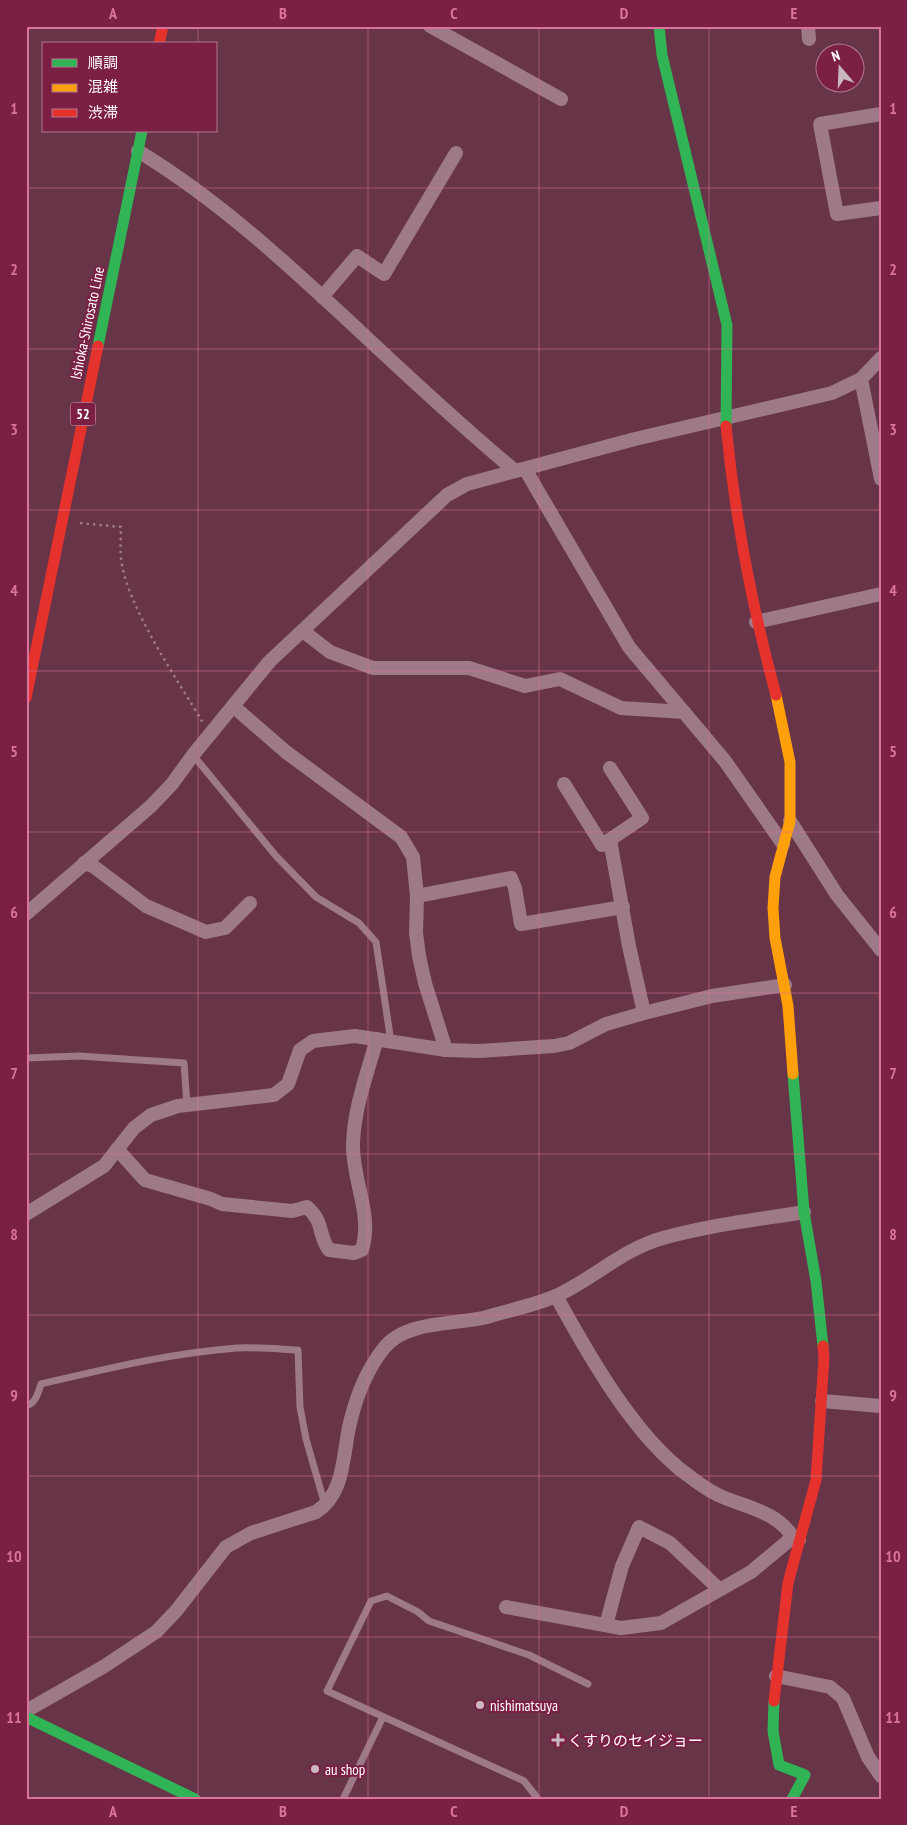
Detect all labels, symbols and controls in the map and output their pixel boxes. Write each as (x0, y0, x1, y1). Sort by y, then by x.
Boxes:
text: A (108, 3, 118, 23)
text: B (279, 3, 287, 23)
text: C (450, 3, 458, 23)
text: D (620, 3, 629, 23)
text: E (791, 3, 798, 23)
legend (42, 42, 218, 132)
north arrow (814, 42, 864, 92)
text: N (829, 46, 842, 65)
text: 順調 (88, 53, 118, 72)
text: 混雑 (88, 77, 118, 96)
text: 1 (10, 98, 18, 118)
text: 1 (889, 98, 897, 118)
text: 渋滞 (88, 103, 118, 122)
text: 2 (10, 259, 18, 279)
text: 2 (889, 259, 897, 279)
street label: Ishioka-Shirosato Line (66, 265, 108, 381)
road number: 52 (70, 402, 96, 426)
text: 3 (10, 419, 18, 439)
text: 3 (889, 419, 897, 439)
text: 4 (10, 580, 18, 600)
text: 4 (889, 580, 897, 600)
text: 5 (10, 741, 18, 761)
text: 5 (889, 741, 897, 761)
text: 6 (10, 902, 18, 922)
text: 6 (889, 902, 897, 922)
text: 7 (10, 1063, 18, 1083)
text: 7 (889, 1063, 897, 1083)
text: 8 (10, 1224, 18, 1244)
text: 8 (889, 1224, 897, 1244)
text: 9 (10, 1385, 18, 1405)
text: 9 (889, 1385, 897, 1405)
text: 10 (6, 1546, 22, 1566)
text: 10 (885, 1546, 901, 1566)
place label: nishimatsuya (490, 1696, 558, 1715)
marker: nishimatsuya (474, 1699, 486, 1711)
text: 11 (6, 1707, 22, 1727)
text: 11 (885, 1707, 901, 1727)
place label: くすりのセイジョー (568, 1731, 703, 1750)
marker: くすりのセイジョー (552, 1734, 564, 1746)
place label: au shop (325, 1760, 365, 1779)
marker: au shop (309, 1763, 321, 1775)
text: A (108, 1801, 118, 1821)
text: B (279, 1801, 287, 1821)
text: C (450, 1801, 458, 1821)
text: D (620, 1801, 629, 1821)
text: E (791, 1801, 798, 1821)

